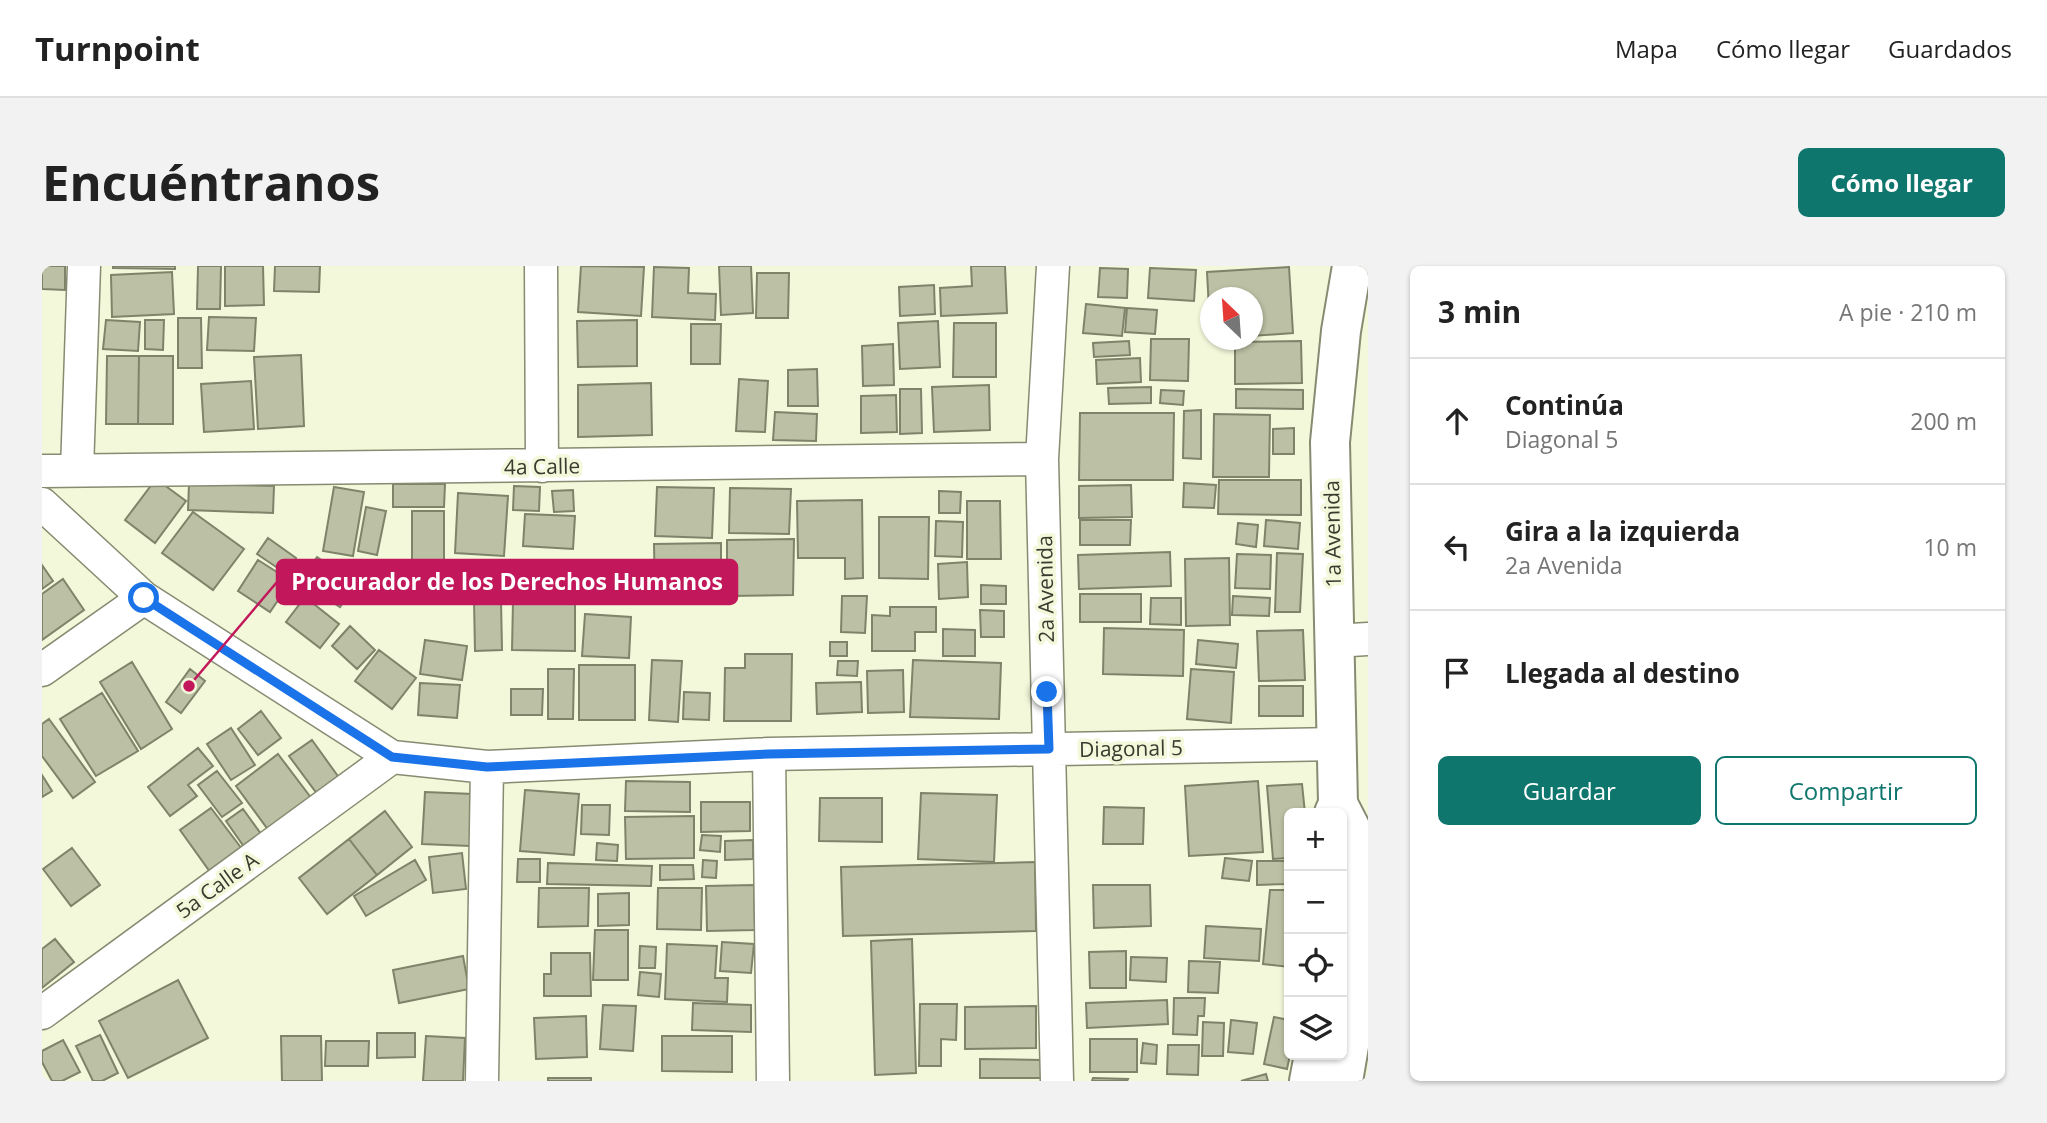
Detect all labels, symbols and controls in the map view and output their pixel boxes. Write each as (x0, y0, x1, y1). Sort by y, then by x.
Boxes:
text: Turnpoint (35, 26, 200, 71)
text: Mapa (1615, 32, 1678, 65)
text: Cómo llegar (1716, 32, 1850, 65)
text: Guardados (1888, 32, 2012, 65)
button: Cómo llegar (1798, 148, 2005, 217)
text: Encuéntranos (42, 149, 380, 215)
north arrow (1200, 287, 1263, 350)
text: 3 min (1438, 291, 1521, 332)
text: A pie · 210 m (1839, 296, 1977, 328)
text: Continúa (1505, 387, 1624, 423)
icon: ahead (1438, 402, 1476, 440)
text: 200 m (1910, 405, 1977, 437)
text: Diagonal 5 (1505, 423, 1618, 455)
street label: 4a Calle (504, 451, 580, 481)
street label: 1a Avenida (1317, 480, 1347, 588)
text: Gira a la izquierda (1505, 513, 1740, 549)
icon: left (1438, 528, 1476, 566)
text: 10 m (1923, 531, 1977, 563)
street label: 2a Avenida (1030, 535, 1060, 643)
text: 2a Avenida (1505, 549, 1623, 581)
callout: Procurador de los Derechos Humanos (277, 560, 737, 604)
text: Procurador de los Derechos Humanos (291, 565, 723, 597)
route start (128, 582, 159, 613)
icon: arrive (1438, 654, 1476, 692)
text: Llegada al destino (1505, 655, 1740, 691)
route end (1031, 676, 1062, 707)
street label: Diagonal 5 (1079, 733, 1183, 763)
button: Guardar (1438, 756, 1701, 825)
button: Compartir (1715, 756, 1977, 825)
map controls (1284, 808, 1347, 1060)
button: + (1284, 808, 1347, 871)
street label: 5a Calle A (170, 845, 264, 924)
button: − (1284, 871, 1347, 934)
button: locate (1284, 934, 1347, 997)
button: layers (1284, 997, 1347, 1060)

